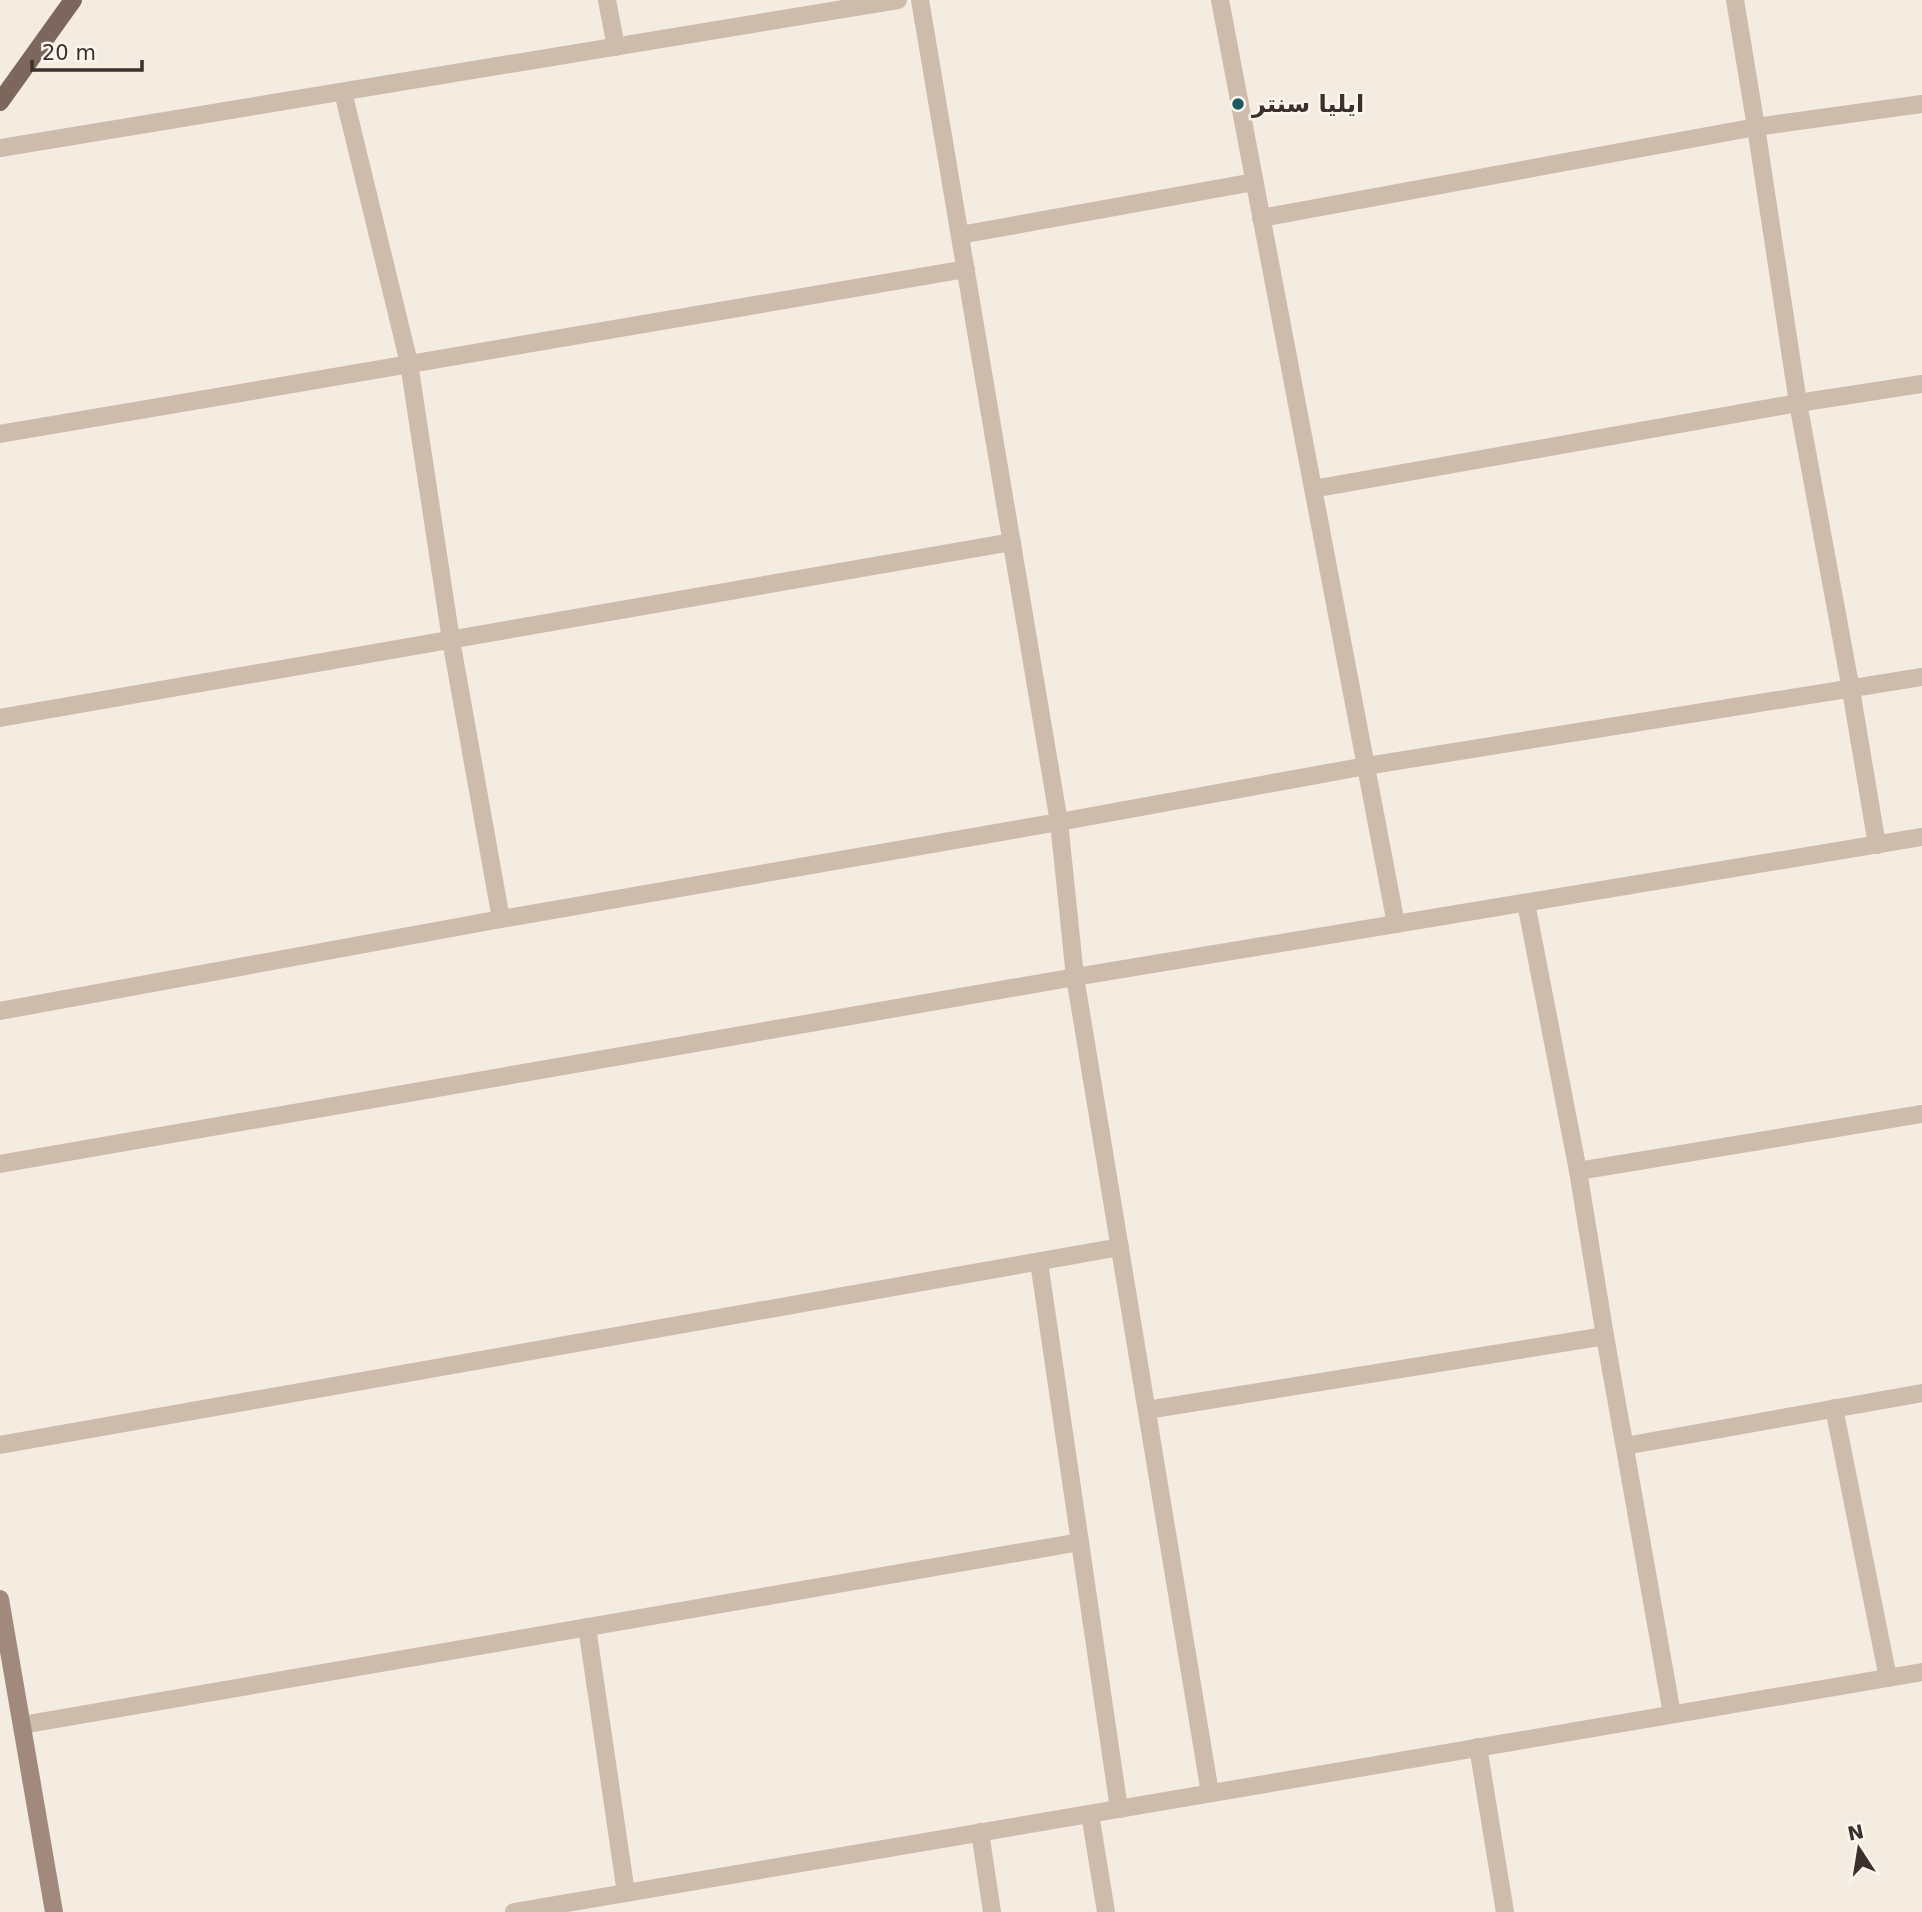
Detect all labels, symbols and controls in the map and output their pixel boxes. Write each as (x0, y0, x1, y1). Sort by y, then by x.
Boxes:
scale bar (32, 28, 142, 72)
text: 20 m (42, 41, 96, 65)
place label: ايليا سنتر (1251, 90, 1364, 118)
marker: ايليا سنتر (1230, 96, 1246, 112)
north arrow (1824, 1814, 1894, 1884)
text: N (1845, 1820, 1866, 1845)

